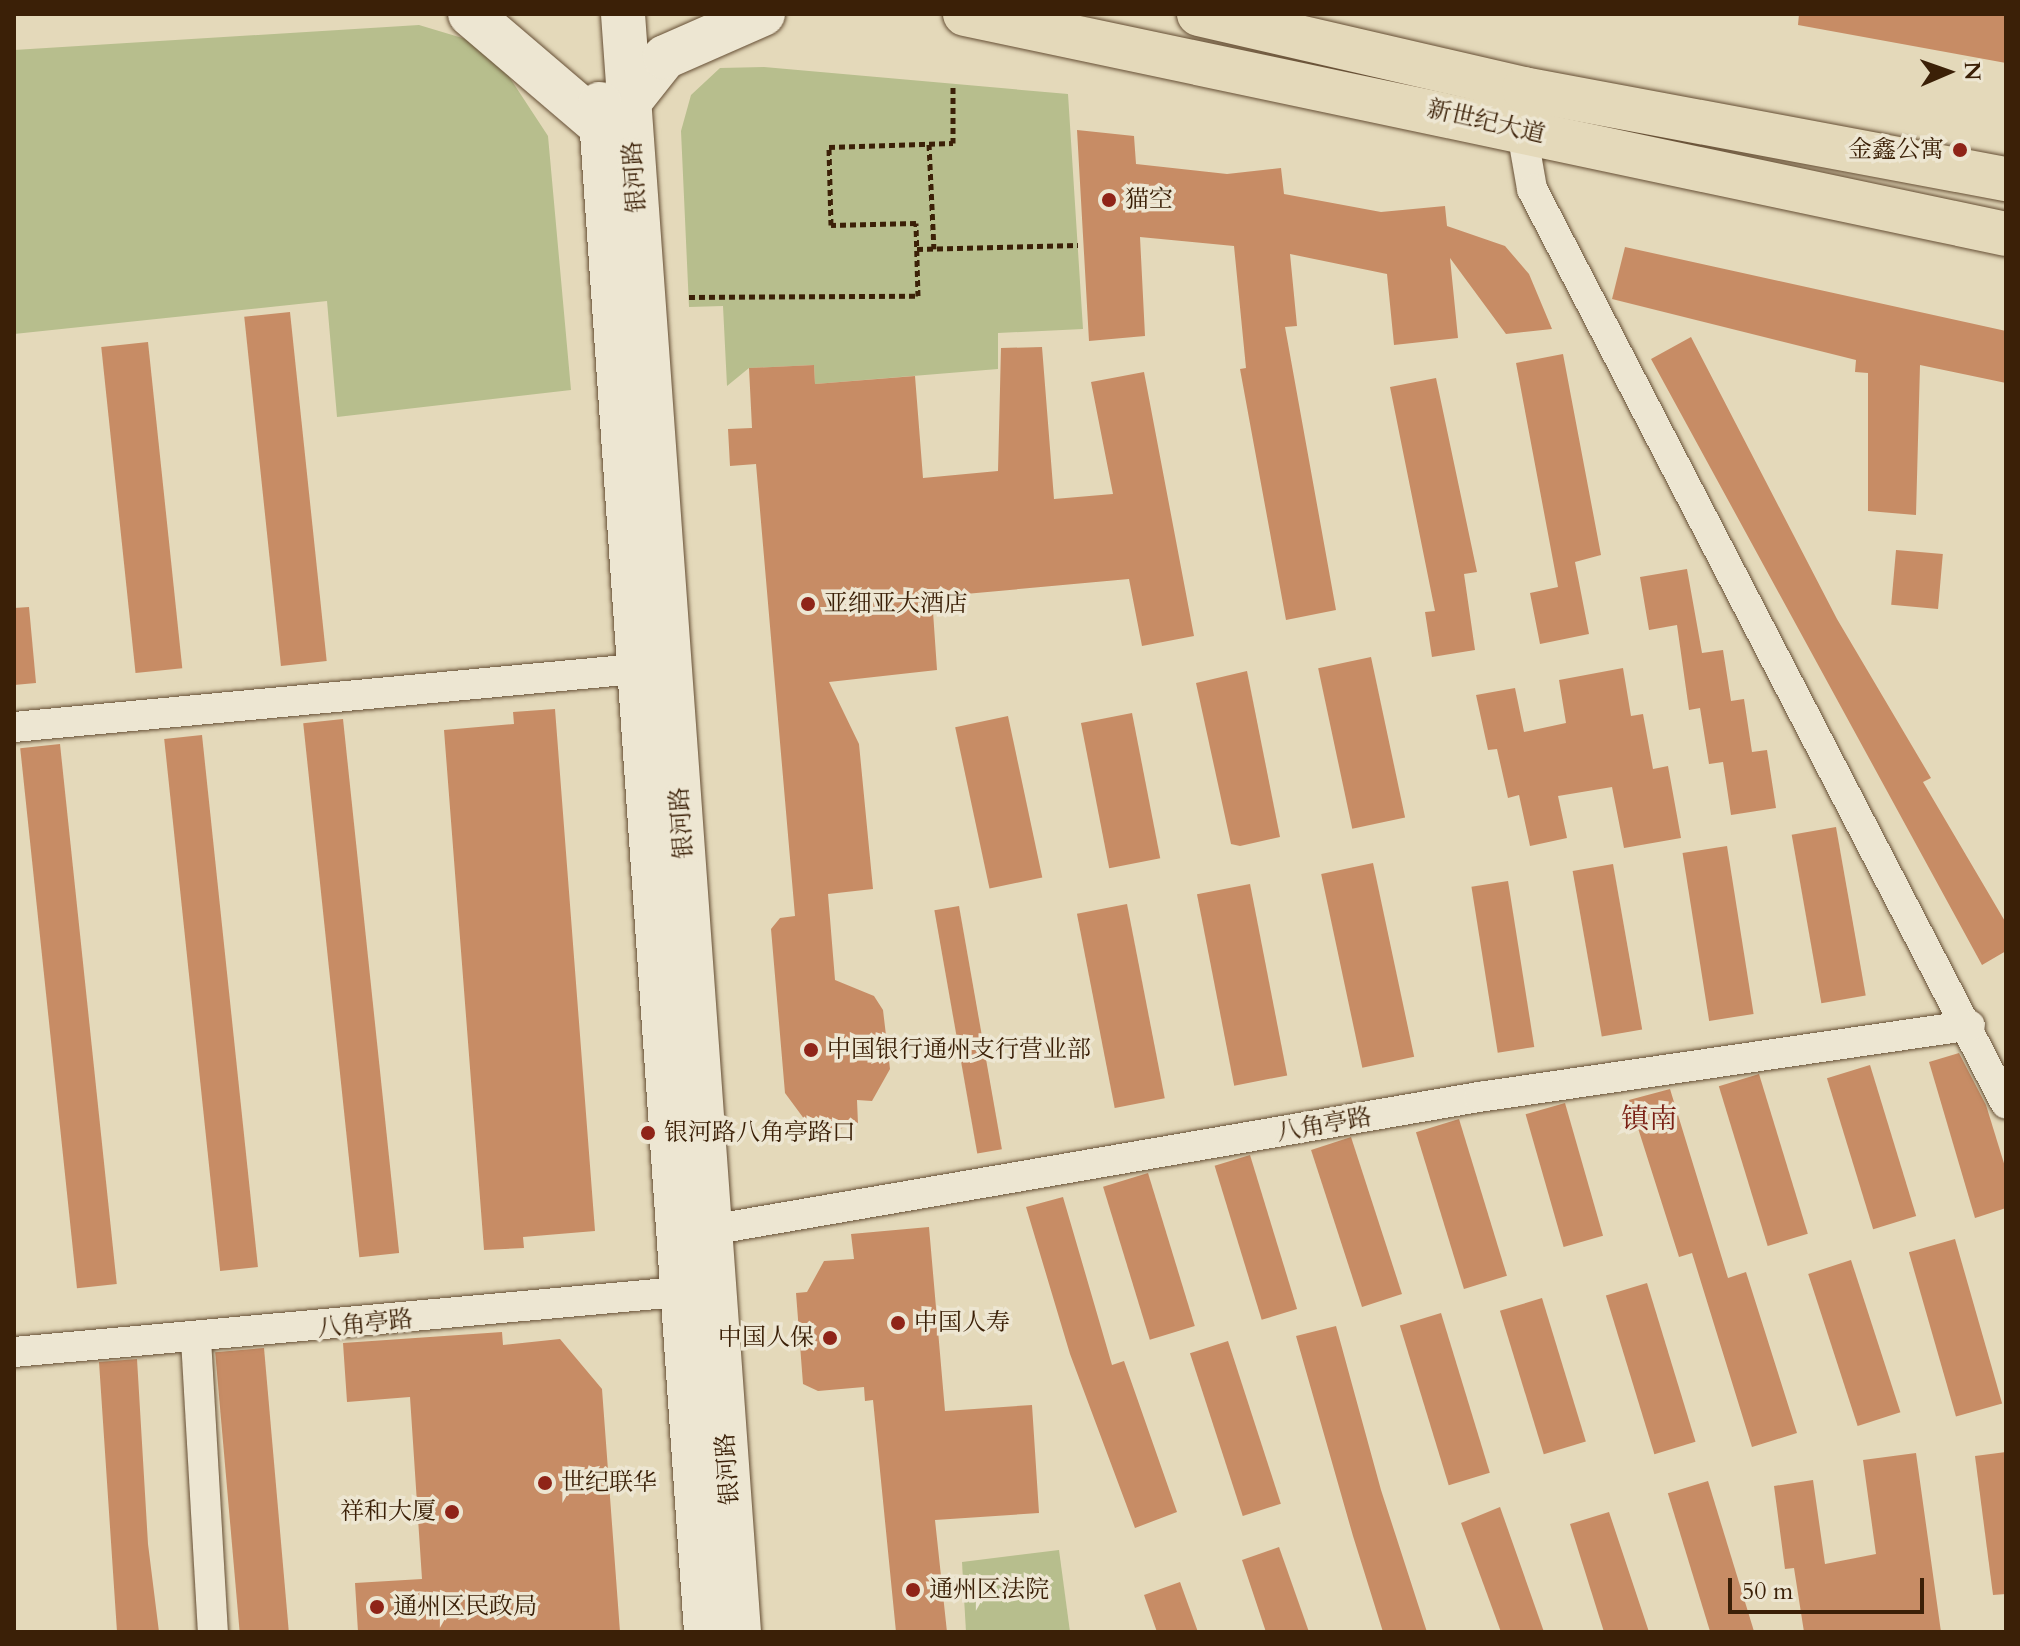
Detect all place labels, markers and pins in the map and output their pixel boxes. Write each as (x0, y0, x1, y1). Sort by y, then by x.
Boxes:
place label: 金鑫公寓 (1848, 136, 1944, 164)
marker: 金鑫公寓 (1951, 141, 1969, 159)
place label: 猫空 (1125, 186, 1173, 214)
marker: 猫空 (1100, 191, 1118, 209)
place label: 亚细亚大酒店 (824, 590, 968, 618)
marker: 亚细亚大酒店 (799, 595, 817, 613)
place label: 中国银行通州支行营业部 (827, 1036, 1091, 1064)
marker: 中国银行通州支行营业部 (802, 1041, 820, 1059)
place label: 银河路八角亭路口 (664, 1119, 856, 1147)
marker: 银河路八角亭路口 (639, 1124, 657, 1142)
place label: 中国人寿 (914, 1309, 1010, 1337)
marker: 中国人寿 (889, 1314, 907, 1332)
place label: 中国人保 (718, 1324, 814, 1352)
marker: 中国人保 (821, 1329, 839, 1347)
place label: 世纪联华 (561, 1469, 657, 1497)
marker: 世纪联华 (536, 1474, 554, 1492)
place label: 祥和大厦 (340, 1498, 436, 1526)
marker: 祥和大厦 (443, 1503, 461, 1521)
place label: 通州区法院 (929, 1576, 1049, 1604)
marker: 通州区法院 (904, 1581, 922, 1599)
place label: 通州区民政局 (393, 1593, 537, 1621)
marker: 通州区民政局 (368, 1598, 386, 1616)

